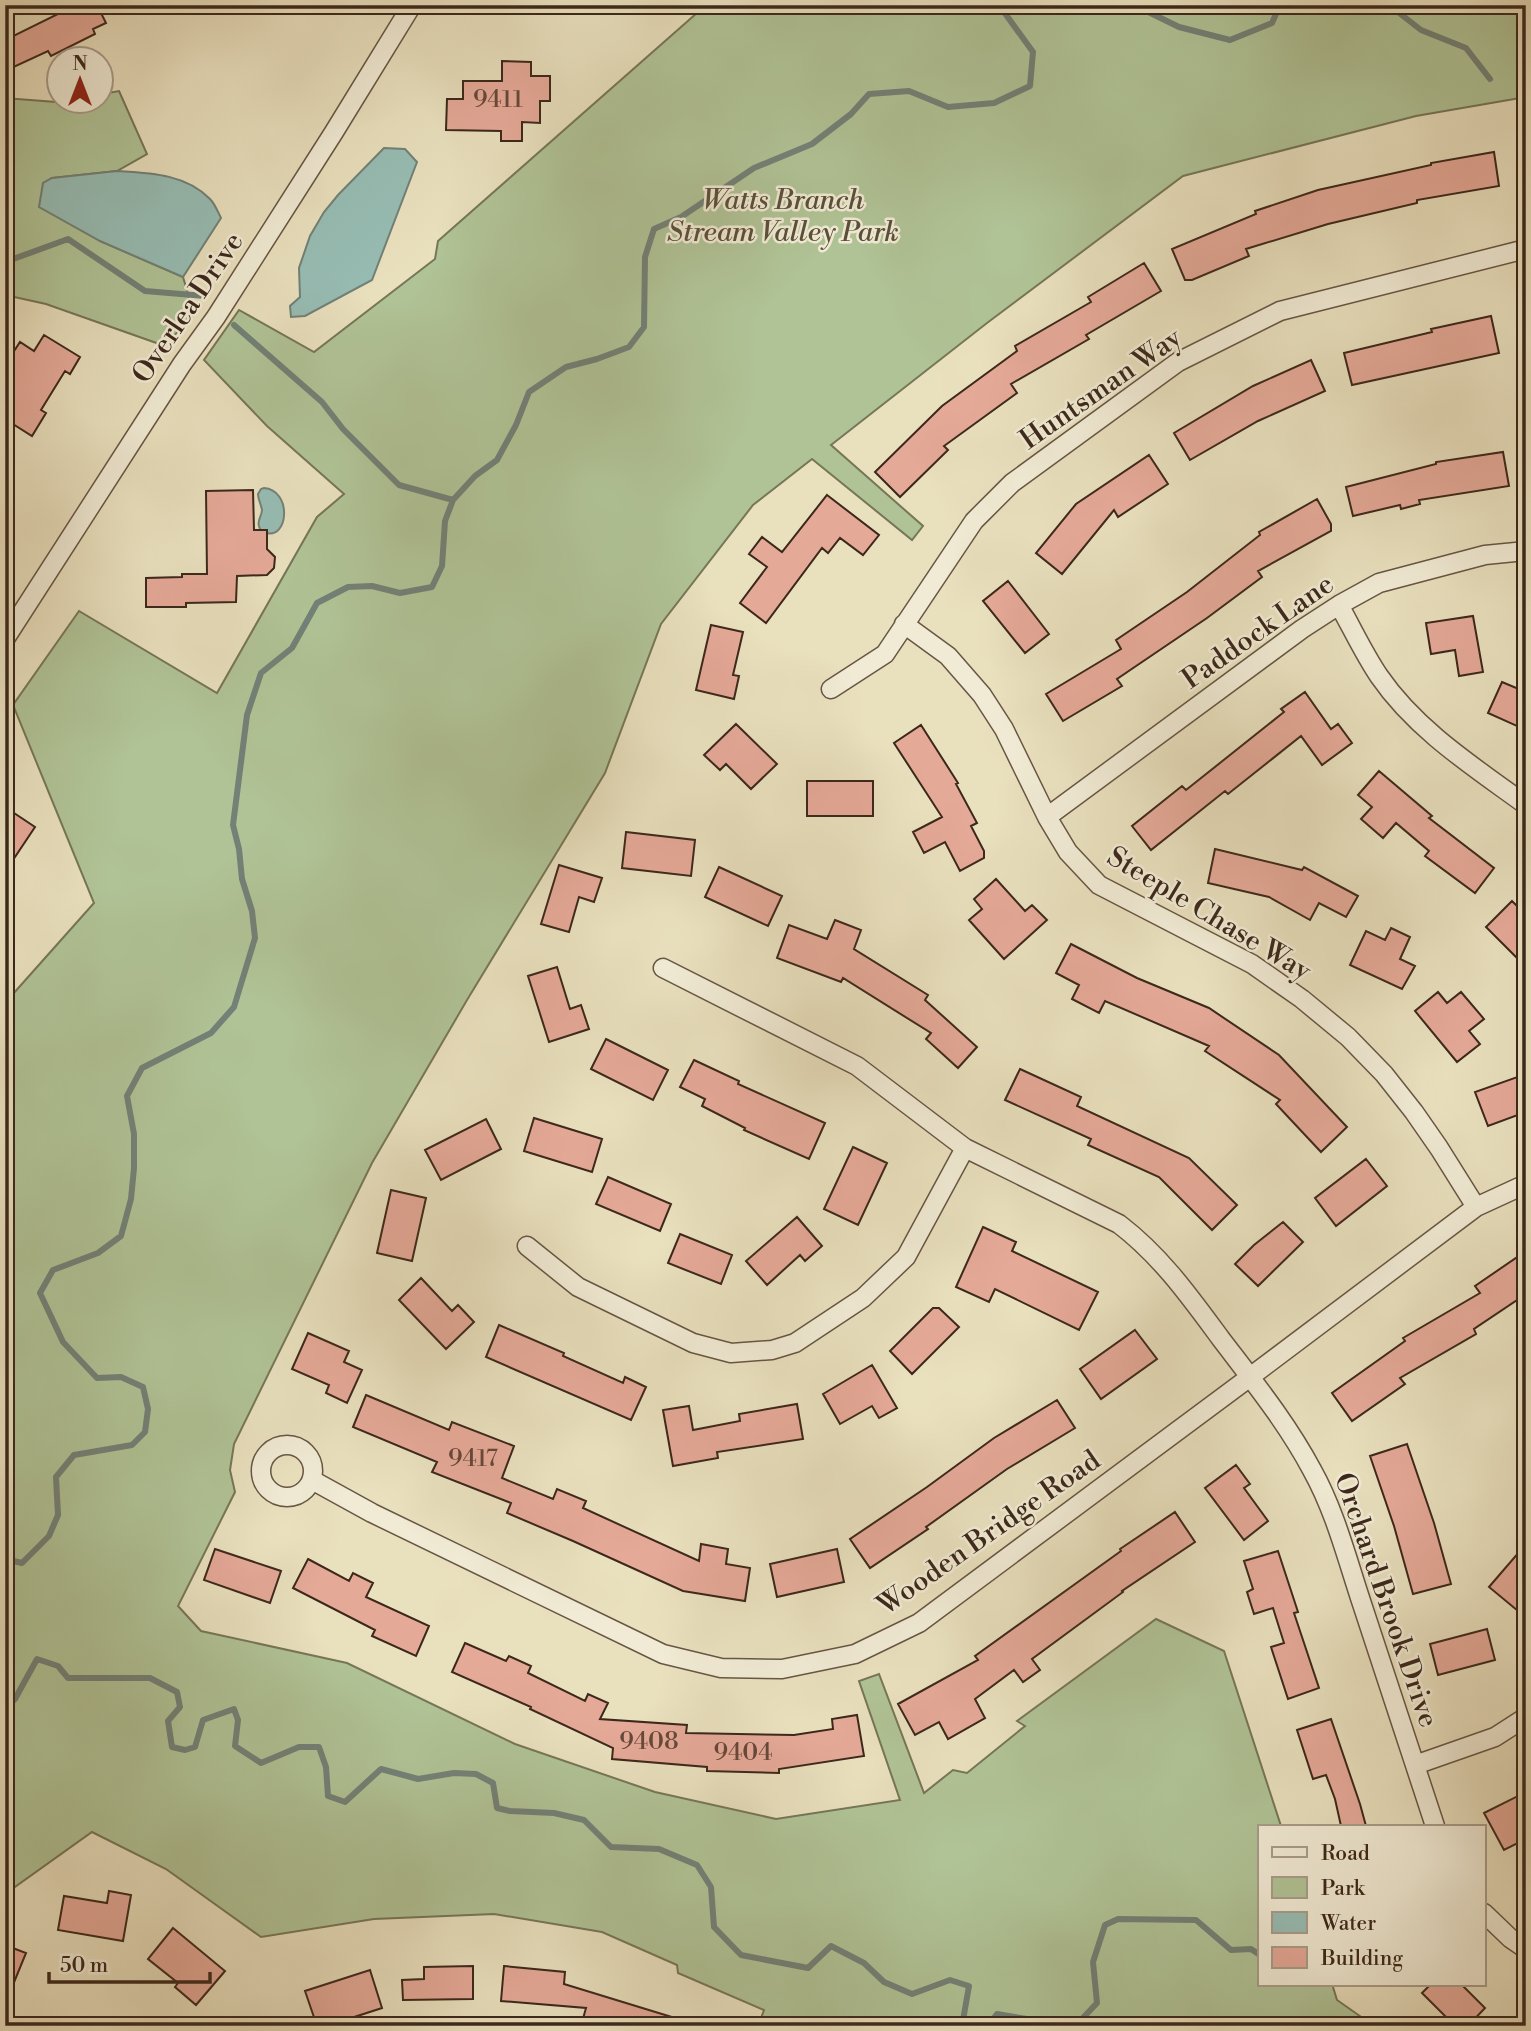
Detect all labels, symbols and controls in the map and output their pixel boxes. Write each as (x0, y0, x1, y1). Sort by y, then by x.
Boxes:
north arrow (46, 46, 116, 116)
text: N (72, 52, 88, 76)
house number: 9411 (473, 85, 524, 115)
park label: Watts Branch Stream Valley Park (667, 183, 899, 250)
street label: Overlea Drive (125, 226, 251, 390)
street label: Huntsman Way (1013, 320, 1189, 458)
street label: Paddock Lane (1175, 567, 1341, 697)
street label: Steeple Chase Way (1101, 839, 1318, 989)
street label: Wooden Bridge Road (870, 1443, 1107, 1624)
house number: 9417 (448, 1444, 498, 1474)
street label: Orchard Brook Drive (1326, 1468, 1446, 1732)
house number: 9408 (619, 1727, 679, 1757)
house number: 9404 (714, 1738, 772, 1768)
legend (1258, 1825, 1486, 1986)
text: Road (1321, 1841, 1370, 1867)
text: Park (1321, 1876, 1366, 1902)
text: Water (1320, 1911, 1376, 1937)
scale bar (49, 1940, 210, 1984)
text: Building (1320, 1946, 1403, 1972)
text: 50 m (60, 1953, 108, 1979)

